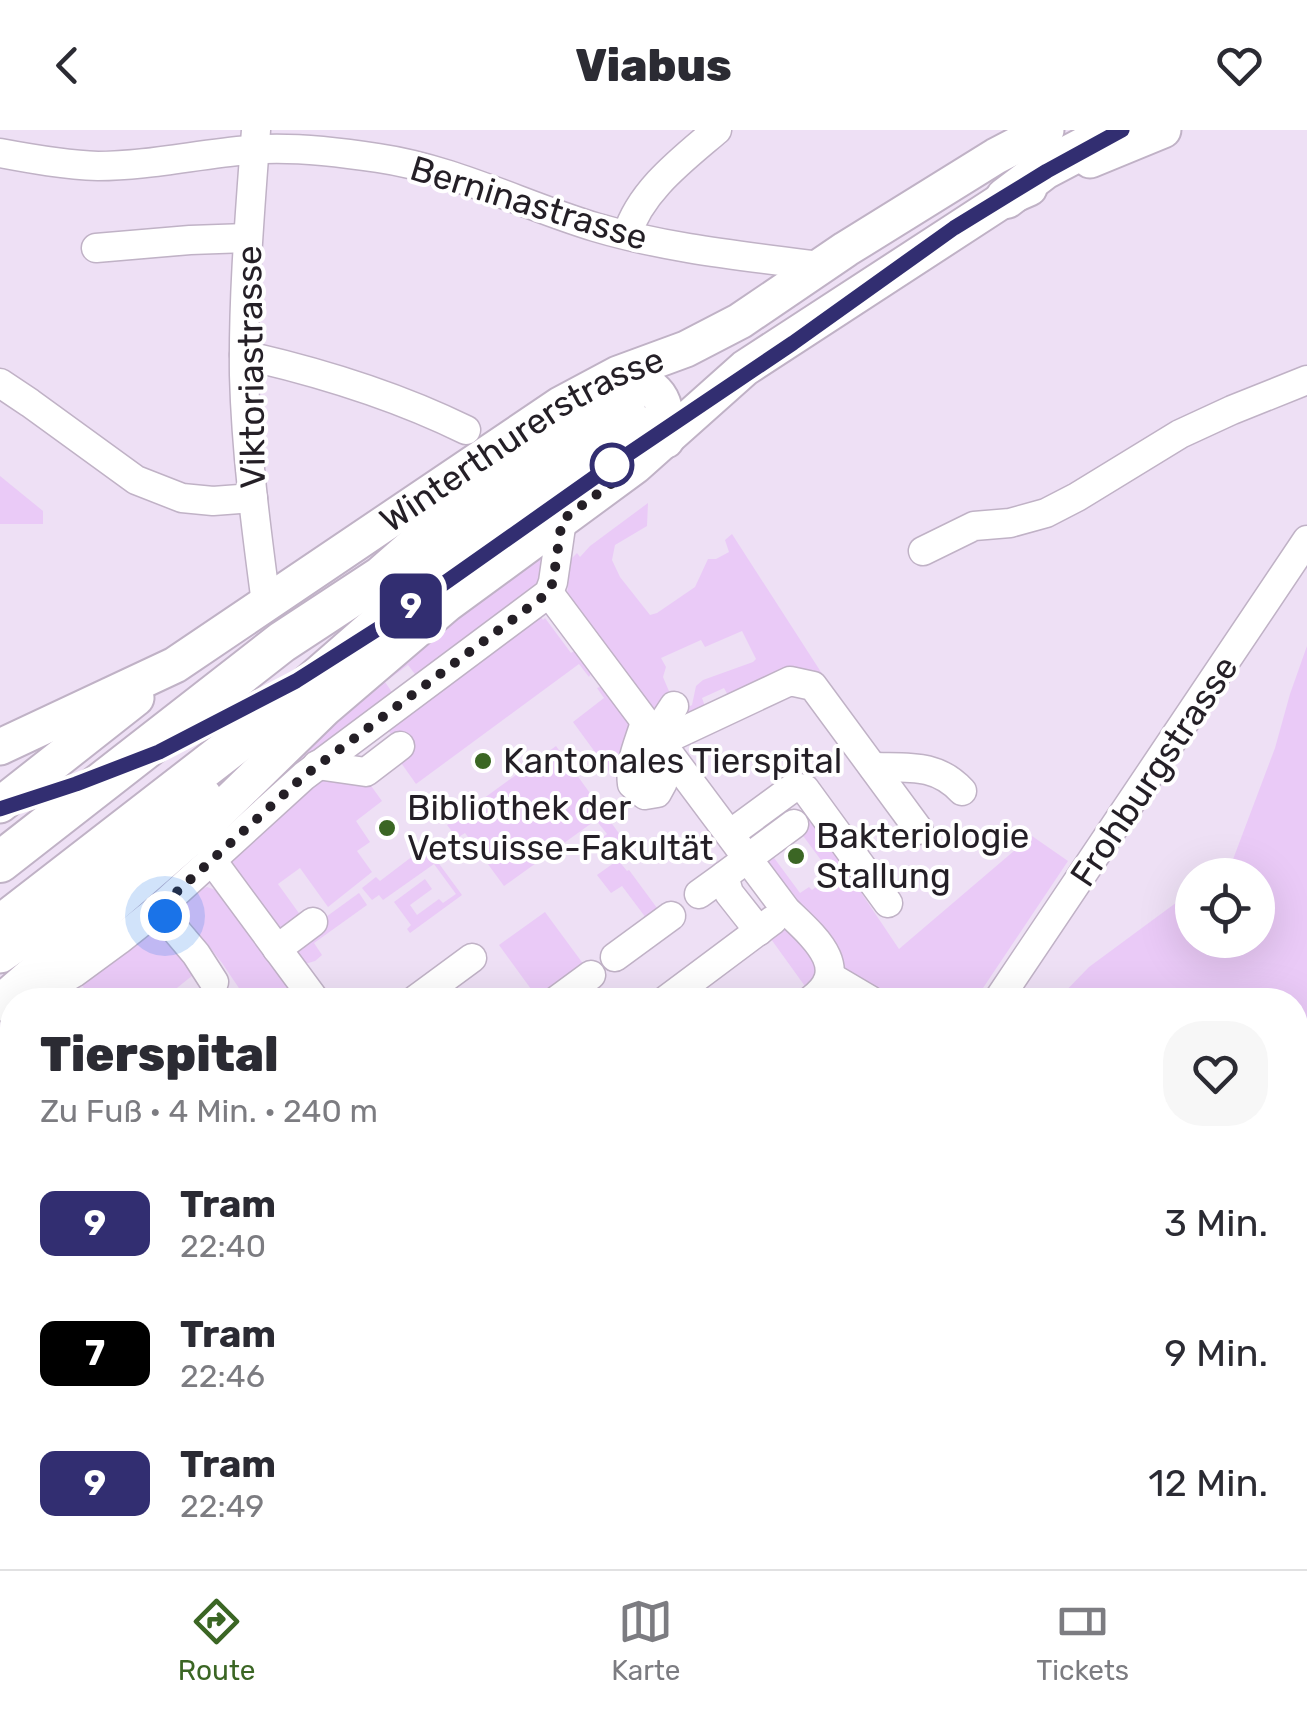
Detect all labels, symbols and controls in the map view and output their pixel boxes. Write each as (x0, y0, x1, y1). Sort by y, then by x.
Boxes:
icon: back (40, 38, 95, 93)
icon: heart (1212, 38, 1267, 93)
text: Viabus (575, 39, 732, 92)
street label: Berninastrasse (405, 147, 653, 259)
street label: Viktoriastrasse (228, 245, 274, 489)
street label: Winterthurerstrasse (372, 338, 669, 541)
unlabelled marker (591, 444, 633, 486)
line badge: 9 (378, 574, 444, 638)
text: 9 (400, 585, 422, 627)
street label: Frohburgstrasse (1061, 648, 1247, 894)
place label: Kantonales Tierspital (503, 740, 842, 782)
marker: Kantonales Tierspital (472, 750, 494, 772)
place label: Bibliothek der Vetsuisse-Fakultät (407, 787, 714, 869)
place label: Bakteriologie Stallung (816, 815, 1029, 897)
marker: Bibliothek der Vetsuisse-Fakultät (376, 817, 398, 839)
marker: Bakteriologie Stallung (785, 845, 807, 867)
map controls (1175, 858, 1275, 958)
button: locate (1175, 858, 1275, 958)
your location (140, 891, 190, 941)
button: heart (1163, 1021, 1268, 1126)
text: Tierspital (40, 1026, 279, 1083)
text: Zu Fuß · 4 Min. · 240 m (40, 1092, 378, 1130)
text: Tram (180, 1181, 276, 1227)
text: 3 Min. (1164, 1200, 1268, 1246)
text: 9 (84, 1202, 106, 1244)
text: 22:40 (180, 1227, 266, 1265)
text: Tram (180, 1311, 276, 1357)
text: 9 Min. (1164, 1330, 1268, 1376)
text: 7 (85, 1332, 105, 1374)
text: 22:46 (180, 1357, 265, 1395)
text: Tram (180, 1441, 276, 1487)
text: 12 Min. (1148, 1460, 1268, 1506)
text: 9 (84, 1462, 106, 1504)
text: 22:49 (180, 1487, 264, 1525)
tab: Route (178, 1594, 256, 1687)
tab: Karte (611, 1594, 681, 1687)
tab: Tickets (1036, 1594, 1129, 1687)

